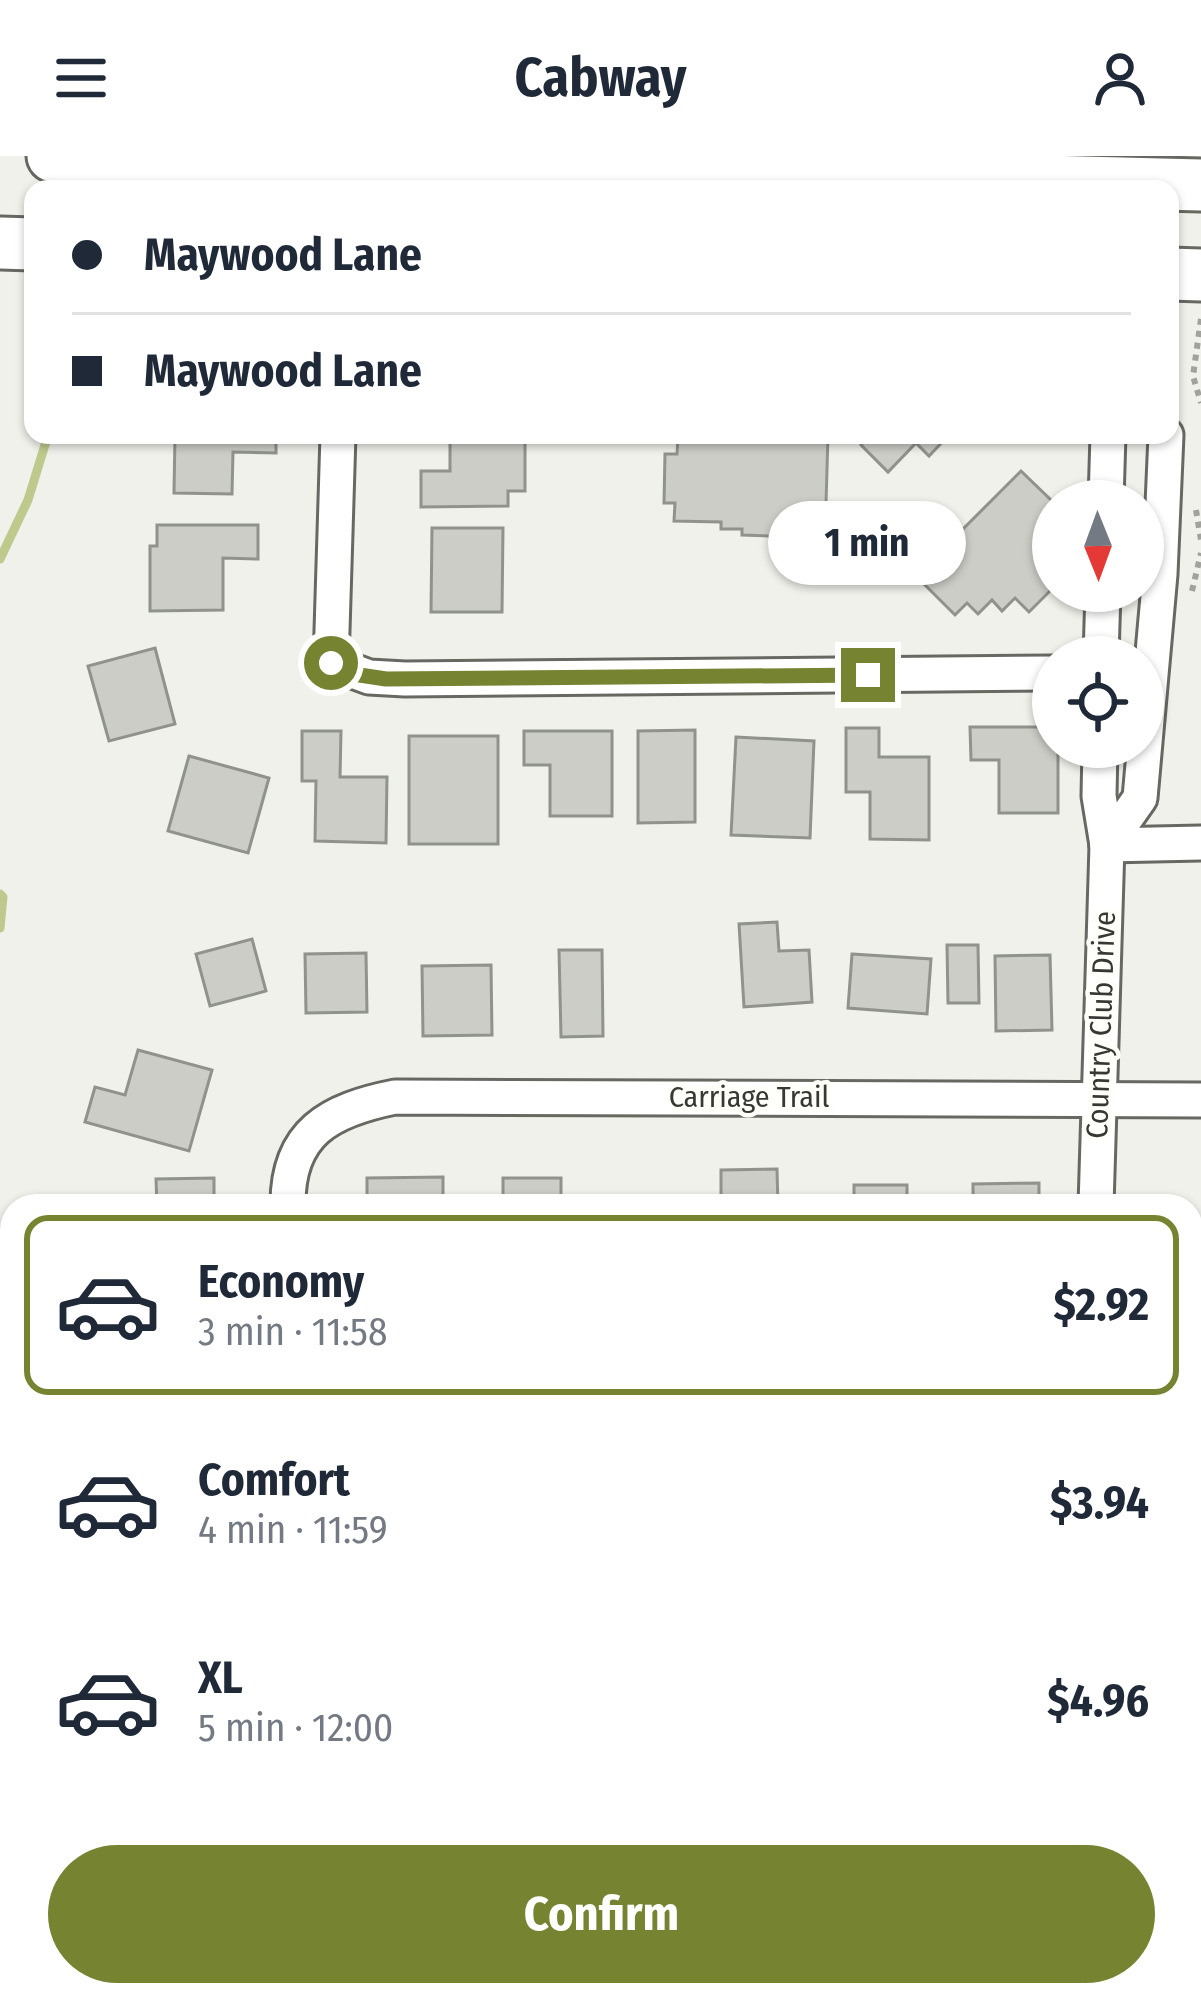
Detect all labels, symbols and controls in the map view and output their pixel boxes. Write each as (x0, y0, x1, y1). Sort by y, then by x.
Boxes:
icon: menu (48, 45, 114, 111)
icon: person (1087, 45, 1153, 111)
text: Cabway (515, 46, 686, 110)
text: Maywood Lane (144, 228, 422, 282)
text: Maywood Lane (144, 344, 422, 398)
north arrow (1032, 480, 1164, 612)
map controls (1032, 480, 1164, 768)
callout: 1 min (769, 501, 967, 585)
text: 1 min (825, 520, 909, 566)
route start (304, 636, 358, 690)
button: locate (1032, 636, 1164, 768)
route end (841, 648, 895, 702)
street label: Country Club Drive (1079, 911, 1123, 1139)
street label: Carriage Trail (669, 1079, 829, 1115)
icon: car (54, 1251, 162, 1359)
text: Economy (198, 1255, 364, 1309)
text: $2.92 (1053, 1278, 1149, 1332)
text: 3 min · 11:58 (198, 1309, 387, 1355)
icon: car (54, 1449, 162, 1557)
text: Comfort (198, 1453, 350, 1507)
text: $3.94 (1050, 1476, 1149, 1530)
text: 4 min · 11:59 (198, 1507, 388, 1553)
icon: car (54, 1647, 162, 1755)
text: XL (198, 1651, 243, 1705)
text: $4.96 (1047, 1674, 1149, 1728)
text: 5 min · 12:00 (198, 1705, 393, 1751)
button: Confirm (48, 1845, 1155, 1983)

